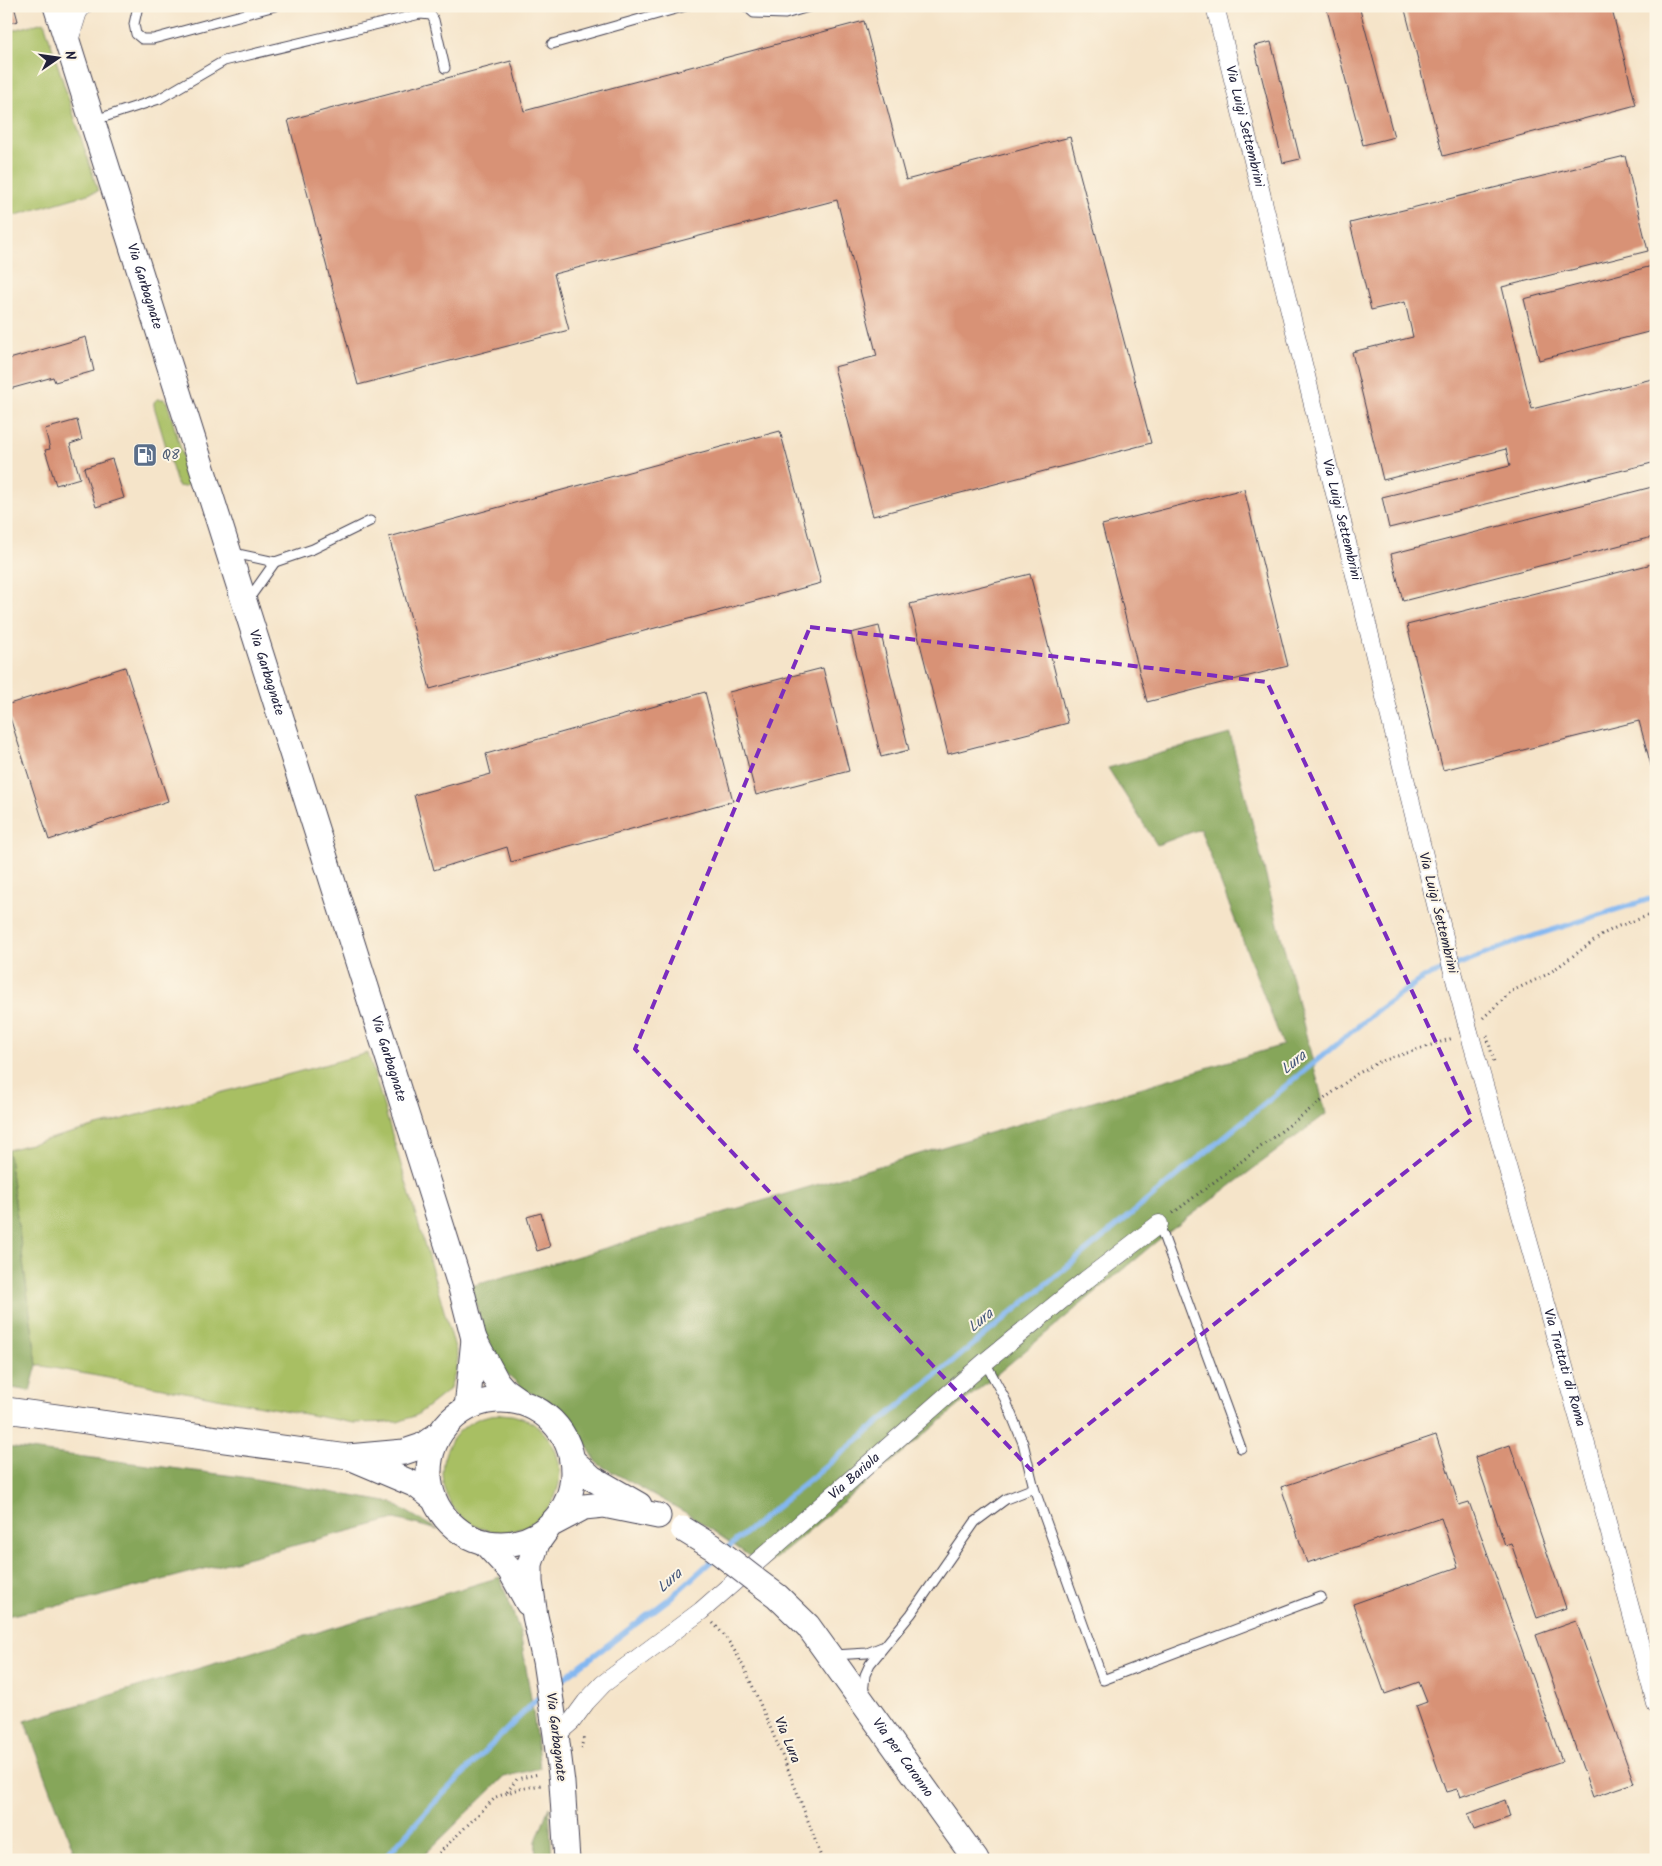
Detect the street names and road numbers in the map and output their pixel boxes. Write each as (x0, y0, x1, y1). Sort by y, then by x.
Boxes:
street label: Via Luigi Settembrini (1219, 63, 1270, 190)
street label: Via Garbagnate (121, 241, 169, 333)
street label: Via Luigi Settembrini (1316, 457, 1367, 583)
street label: Via Garbagnate (243, 627, 291, 719)
street label: Via Luigi Settembrini (1412, 850, 1464, 977)
street label: Via Garbagnate (365, 1013, 413, 1105)
street label: Via Trattati di Roma (1537, 1306, 1591, 1429)
street label: Via Bariola (824, 1447, 885, 1505)
street label: Via Garbagnate (540, 1691, 572, 1783)
street label: Via Lura (768, 1713, 806, 1767)
street label: Via per Caronno (866, 1713, 939, 1802)

